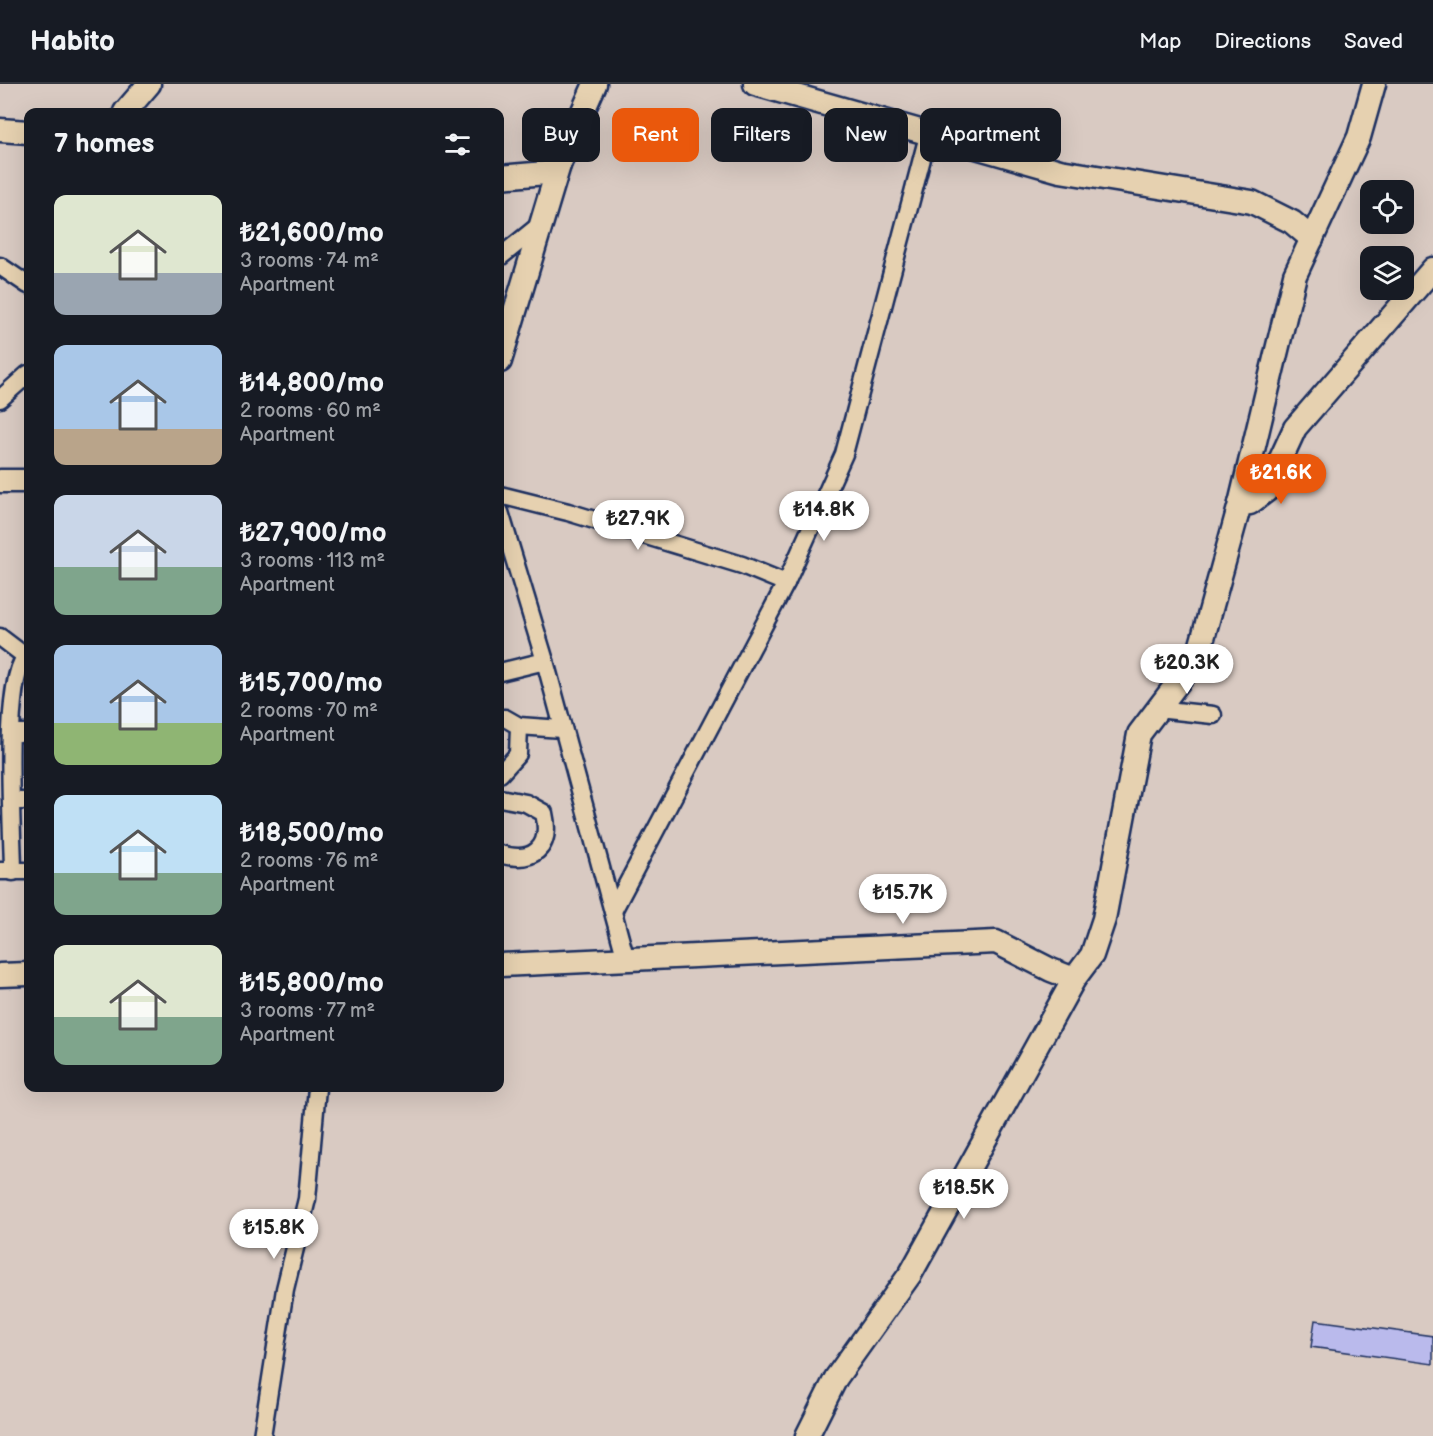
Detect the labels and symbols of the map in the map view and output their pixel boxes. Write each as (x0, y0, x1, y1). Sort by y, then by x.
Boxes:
pin: ₺21.6K (1232, 454, 1330, 505)
pin: ₺14.8K (775, 491, 873, 542)
pin: ₺27.9K (589, 500, 687, 551)
pin: ₺20.3K (1138, 644, 1236, 695)
pin: ₺15.7K (854, 874, 952, 925)
pin: ₺18.5K (915, 1169, 1013, 1220)
pin: ₺15.8K (225, 1209, 323, 1260)

